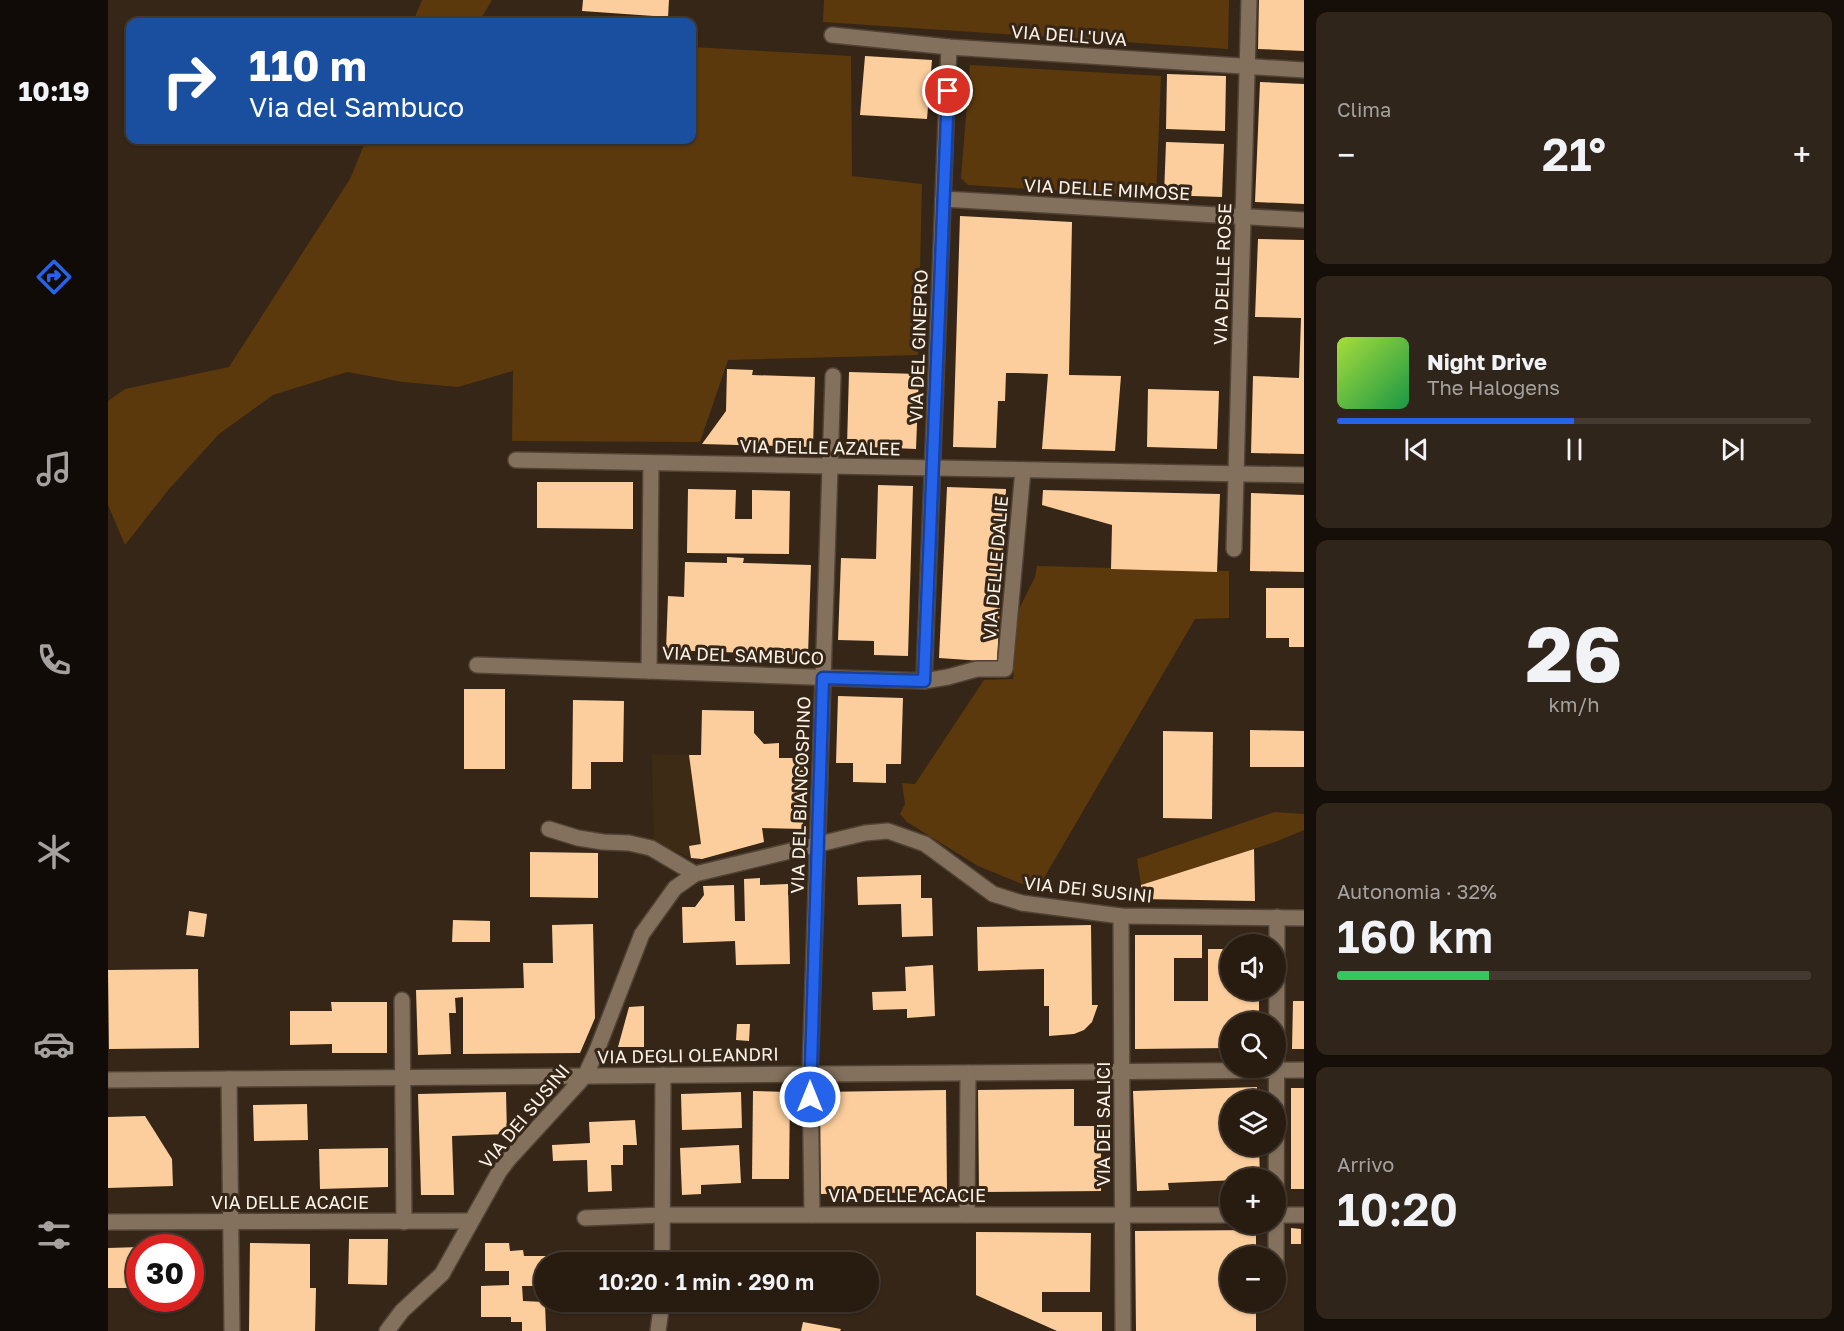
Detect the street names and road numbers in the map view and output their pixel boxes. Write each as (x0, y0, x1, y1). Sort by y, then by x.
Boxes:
street label: VIA DELL'UVA (1010, 20, 1128, 50)
street label: VIA DELLE MIMOSE (1023, 174, 1191, 204)
street label: VIA DELLE ROSE (1209, 203, 1235, 345)
street label: VIA DEL GINEPRO (904, 269, 932, 423)
street label: VIA DELLE AZALEE (739, 435, 901, 459)
street label: VIA DELLE DALIE (978, 495, 1012, 641)
street label: VIA DEL SAMBUCO (662, 641, 824, 669)
street label: VIA DEL BIANCOSPINO (786, 696, 814, 894)
street label: VIA DEI SUSINI (1023, 871, 1153, 907)
street label: VIA DEGLI OLEANDRI (597, 1042, 779, 1068)
street label: VIA DEI SUSINI (474, 1059, 574, 1173)
street label: VIA DEI SALICI (1092, 1061, 1114, 1187)
street label: VIA DELLE ACACIE (828, 1184, 986, 1206)
street label: VIA DELLE ACACIE (211, 1191, 369, 1213)

